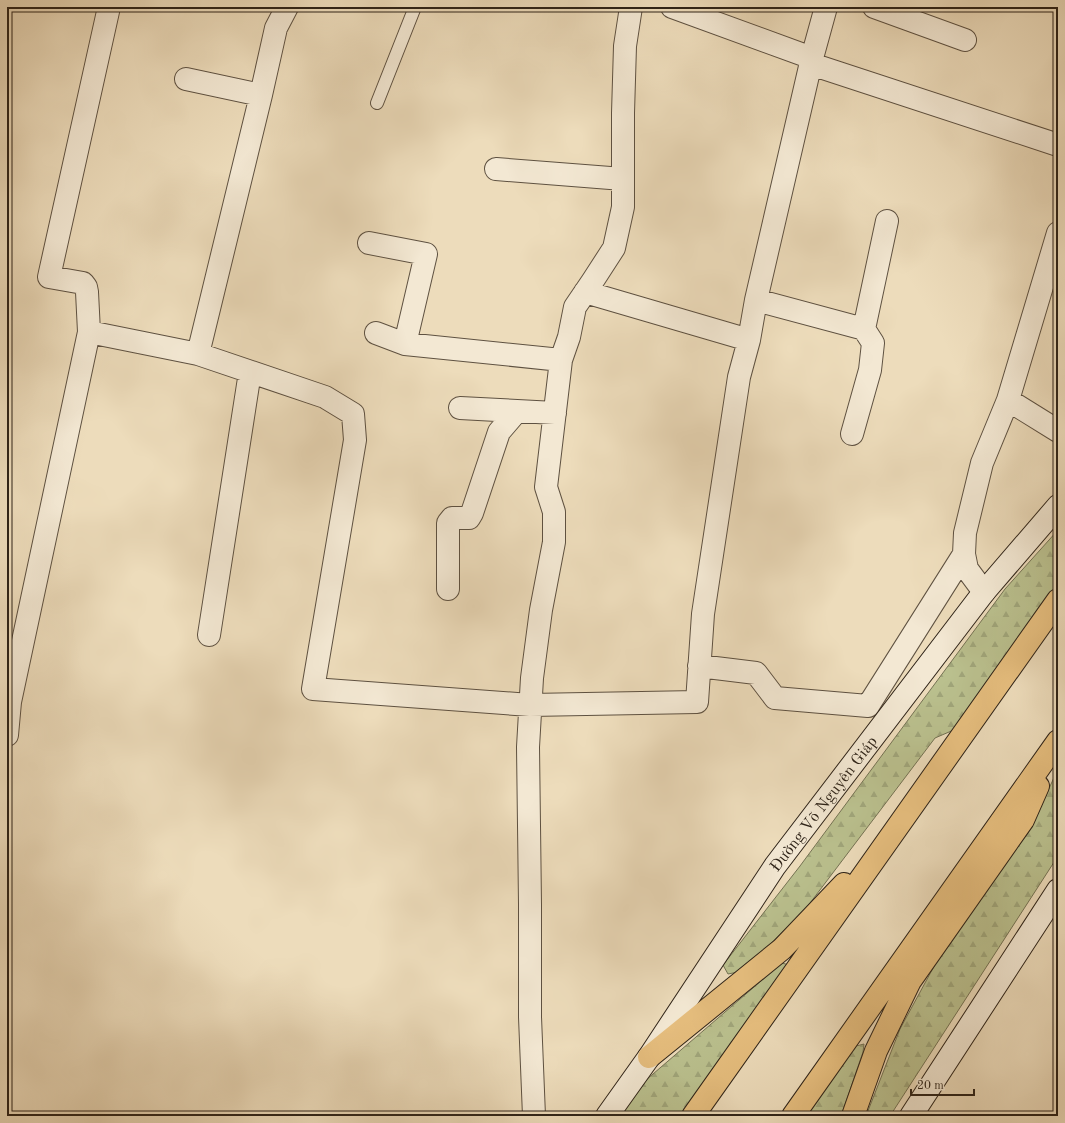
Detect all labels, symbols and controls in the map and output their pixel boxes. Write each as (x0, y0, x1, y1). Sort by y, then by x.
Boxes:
street label: Đường Võ Nguyên Giáp (768, 734, 881, 875)
scale bar (911, 1071, 974, 1097)
text: 20 m (917, 1080, 944, 1092)

